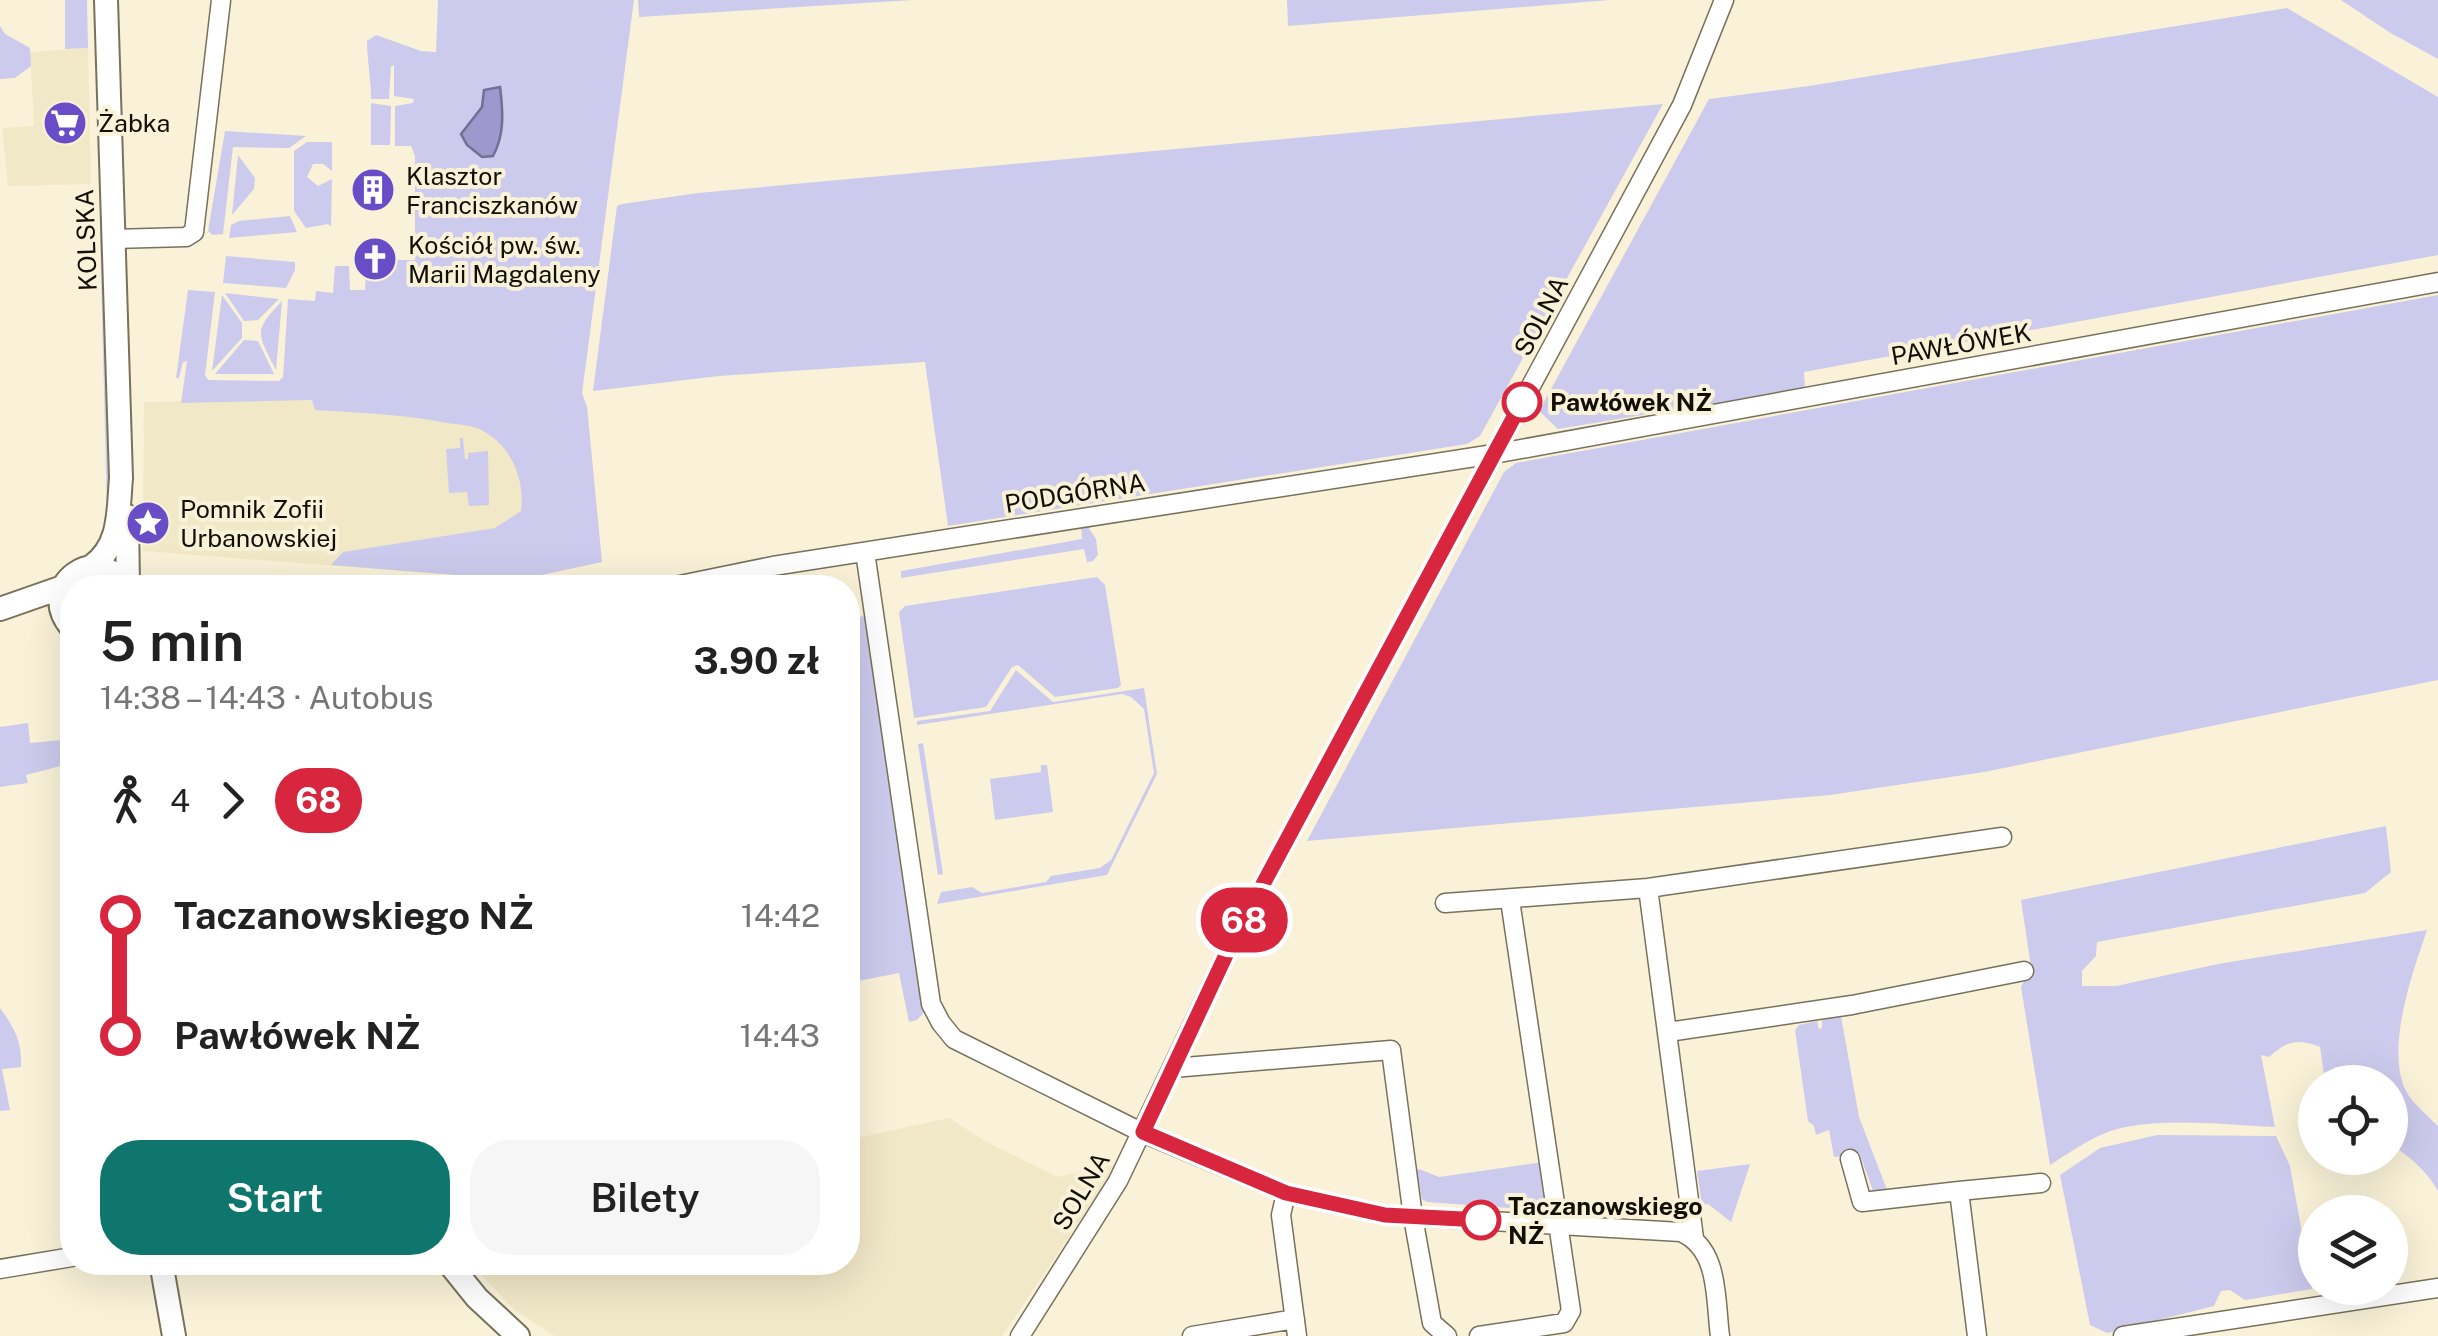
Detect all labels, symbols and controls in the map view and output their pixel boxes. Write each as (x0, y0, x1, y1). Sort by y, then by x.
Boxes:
supermarket icon: Żabka (42, 100, 88, 146)
place label: Żabka (98, 108, 170, 138)
place label: Klasztor Franciszkanów (406, 161, 578, 220)
building icon: Klasztor Franciszkanów (350, 167, 396, 213)
street label: KOLSKA (69, 189, 103, 291)
place label: Kościół pw. św. Marii Magdaleny (408, 230, 601, 289)
church icon: Kościół pw. św. Marii Magdaleny (352, 236, 398, 282)
street label: SOLNA (1508, 271, 1574, 361)
street label: PAWŁÓWEK (1889, 317, 2033, 371)
marker: Pawłówek NŻ (1503, 383, 1541, 421)
place label: Pawłówek NŻ (1550, 387, 1712, 417)
street label: PODGÓRNA (1003, 467, 1147, 519)
place label: Pomnik Zofii Urbanowskiej (180, 494, 337, 553)
place icon: Pomnik Zofii Urbanowskiej (125, 500, 171, 546)
text: 5 min (100, 609, 244, 673)
text: 3.90 zł (694, 638, 820, 683)
text: 14:38 – 14:43 · Autobus (100, 679, 434, 716)
icon: walk (100, 773, 155, 828)
icon: forward (205, 773, 260, 828)
text: 68 (295, 780, 342, 821)
text: 4 (170, 782, 190, 819)
line badge: 68 (1199, 888, 1289, 952)
text: Taczanowskiego NŻ (174, 893, 534, 938)
text: 14:42 (741, 897, 820, 934)
text: 68 (1221, 900, 1267, 941)
text: Pawłówek NŻ (174, 1013, 420, 1058)
text: 14:43 (740, 1017, 820, 1054)
map controls (2298, 1065, 2408, 1305)
button: locate (2298, 1065, 2408, 1175)
button: Start (100, 1140, 450, 1255)
button: Bilety (470, 1140, 820, 1255)
street label: SOLNA (1046, 1146, 1116, 1236)
place label: Taczanowskiego NŻ (1508, 1191, 1703, 1250)
button: layers (2298, 1195, 2408, 1305)
marker: Taczanowskiego NŻ (1462, 1201, 1500, 1239)

